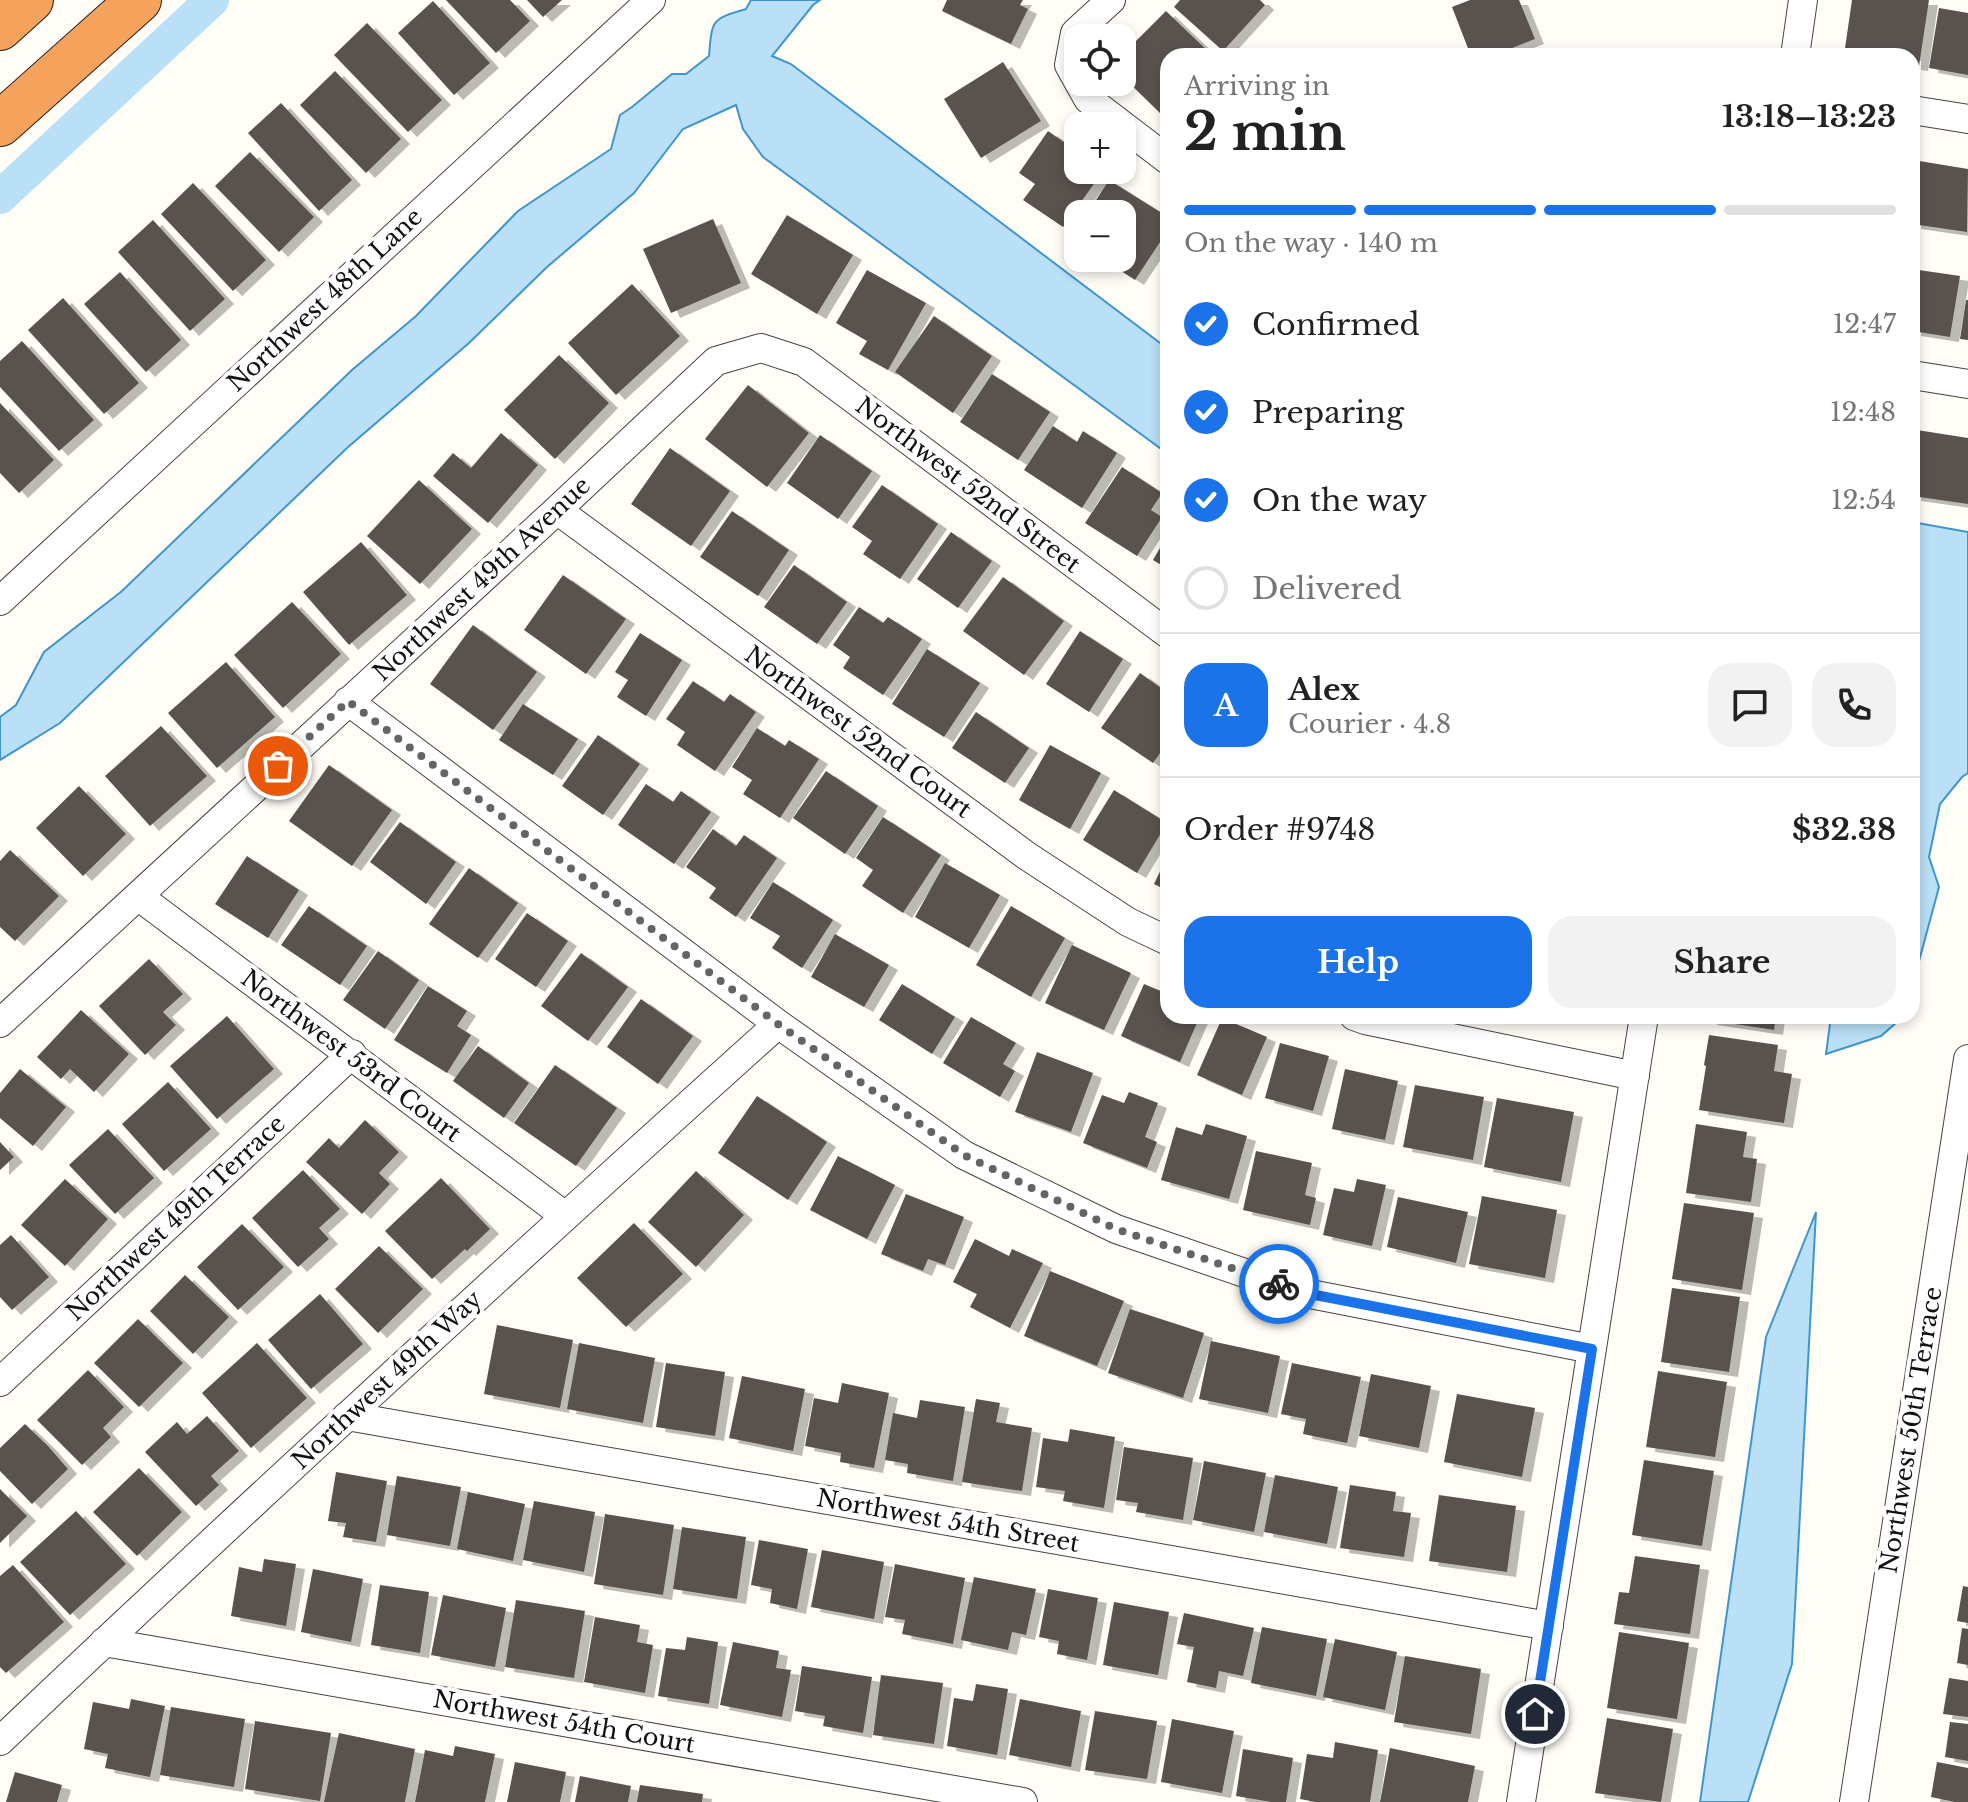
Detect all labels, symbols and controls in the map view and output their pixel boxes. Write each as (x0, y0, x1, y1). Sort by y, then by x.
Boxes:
map controls (1064, 24, 1136, 272)
button: locate (1064, 24, 1136, 96)
text: Arriving in (1184, 70, 1330, 102)
text: 13:18–13:23 (1722, 98, 1896, 135)
text: 2 min (1184, 100, 1346, 164)
button: + (1064, 112, 1136, 184)
button: − (1064, 200, 1136, 272)
street label: Northwest 48th Lane (221, 202, 428, 397)
text: On the way · 140 m (1184, 227, 1438, 259)
icon: check (1184, 302, 1228, 346)
text: Confirmed (1252, 306, 1420, 343)
text: 12:47 (1833, 308, 1896, 340)
icon: check (1184, 390, 1228, 434)
street label: Northwest 52nd Street (850, 391, 1086, 579)
text: Preparing (1252, 394, 1404, 431)
text: 12:48 (1830, 396, 1896, 428)
street label: Northwest 49th Avenue (367, 470, 596, 687)
icon: check (1184, 478, 1228, 522)
text: On the way (1252, 482, 1427, 519)
text: 12:54 (1831, 484, 1896, 516)
text: Delivered (1252, 570, 1402, 607)
street label: Northwest 52nd Court (739, 640, 977, 824)
button: chat (1708, 663, 1792, 747)
button: phone (1812, 663, 1896, 747)
text: Alex (1288, 671, 1360, 708)
text: A (1214, 687, 1238, 724)
text: Courier · 4.8 (1288, 708, 1451, 740)
pin (244, 732, 312, 800)
icon: bag (256, 744, 300, 788)
text: Order #9748 (1184, 811, 1375, 848)
text: $32.38 (1792, 811, 1896, 848)
button: Help (1184, 916, 1532, 1008)
button: Share (1548, 916, 1896, 1008)
street label: Northwest 53rd Court (236, 963, 467, 1148)
street label: Northwest 49th Terrace (60, 1109, 291, 1327)
courier (1239, 1244, 1319, 1324)
icon: bike (1257, 1262, 1301, 1306)
street label: Northwest 49th Way (286, 1284, 488, 1475)
street label: Northwest 50th Terrace (1874, 1285, 1947, 1575)
street label: Northwest 54th Street (815, 1483, 1082, 1558)
pin (1501, 1680, 1569, 1748)
street label: Northwest 54th Court (431, 1684, 697, 1759)
icon: home (1513, 1692, 1557, 1736)

